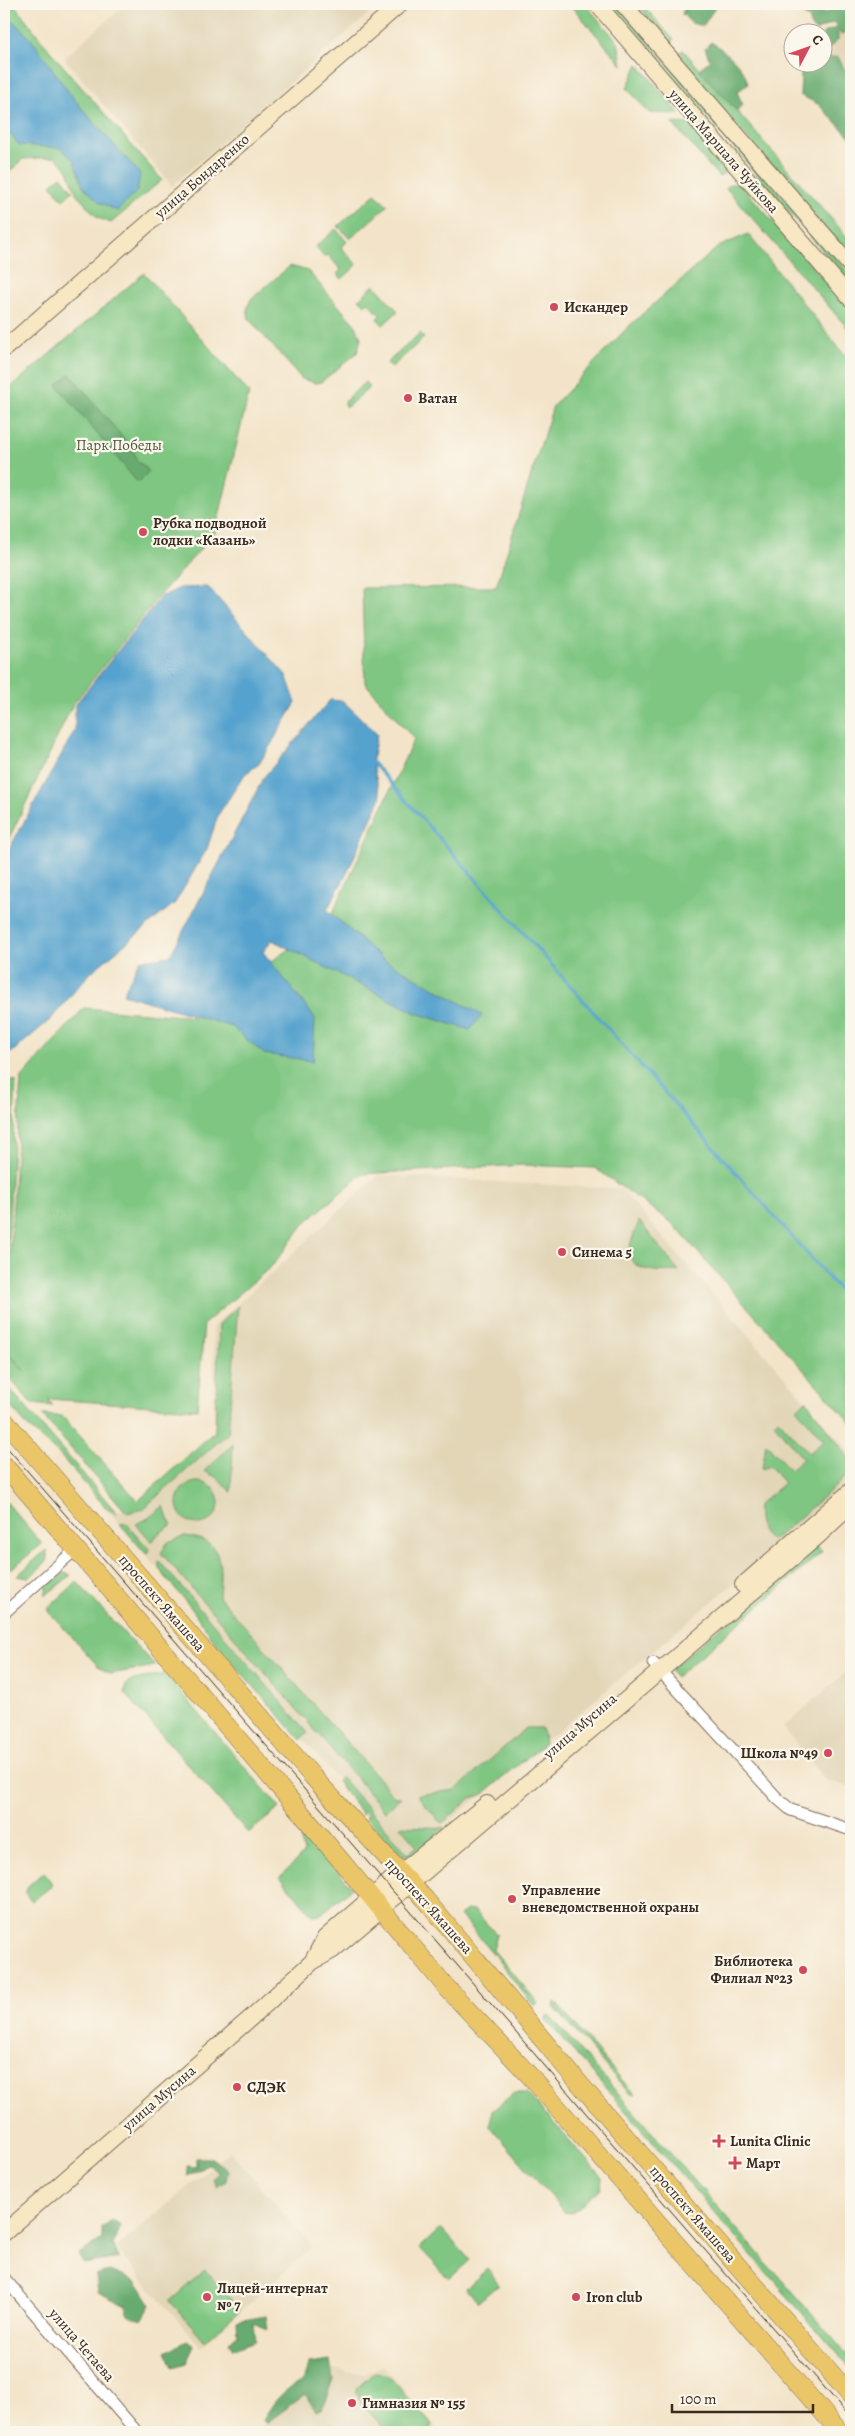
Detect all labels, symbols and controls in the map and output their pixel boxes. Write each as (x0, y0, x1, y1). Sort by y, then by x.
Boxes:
north arrow (782, 22, 832, 72)
text: С (807, 30, 828, 50)
street label: улица Маршала Чуйкова (664, 84, 784, 217)
street label: улица Бондаренко (150, 129, 254, 223)
place label: Искандер (564, 297, 628, 317)
marker: Искандер (548, 301, 560, 313)
place label: Ватан (418, 388, 458, 408)
marker: Ватан (402, 392, 414, 404)
park label: Парк Победы (76, 435, 162, 455)
place label: Рубка подводной лодки «Казань» (152, 513, 267, 550)
marker: Рубка подводной лодки «Казань» (137, 526, 149, 538)
place label: Синема 5 (572, 1242, 632, 1262)
marker: Синема 5 (556, 1246, 568, 1258)
street label: проспект Ямашева (114, 1550, 210, 1656)
street label: улица Мусина (538, 1688, 621, 1764)
place label: Школа №49 (740, 1743, 818, 1763)
marker: Школа №49 (822, 1747, 834, 1759)
street label: проспект Ямашева (381, 1854, 477, 1958)
place label: Управление вневедомственной охраны (522, 1880, 699, 1917)
marker: Управление вневедомственной охраны (506, 1893, 518, 1905)
place label: Библиотека Филиал №23 (711, 1951, 794, 1988)
marker: Библиотека Филиал №23 (797, 1964, 809, 1976)
street label: улица Мусина (117, 2060, 200, 2136)
place label: СДЭК (247, 2077, 286, 2097)
marker: СДЭК (231, 2081, 243, 2093)
place label: Lunita Clinic (730, 2131, 811, 2151)
marker: Lunita Clinic (712, 2134, 726, 2148)
place label: Март (746, 2153, 781, 2173)
marker: Март (728, 2156, 742, 2170)
street label: проспект Ямашева (645, 2161, 741, 2267)
place label: Лицей-интернат № 7 (217, 2278, 328, 2315)
place label: Iron club (586, 2287, 643, 2307)
marker: Лицей-интернат № 7 (201, 2291, 213, 2303)
marker: Iron club (570, 2291, 582, 2303)
street label: улица Четаева (44, 2303, 120, 2386)
scale bar (672, 2381, 814, 2413)
text: 100 m (680, 2389, 717, 2409)
place label: Гимназия № 155 (362, 2393, 465, 2413)
marker: Гимназия № 155 (346, 2397, 358, 2409)

